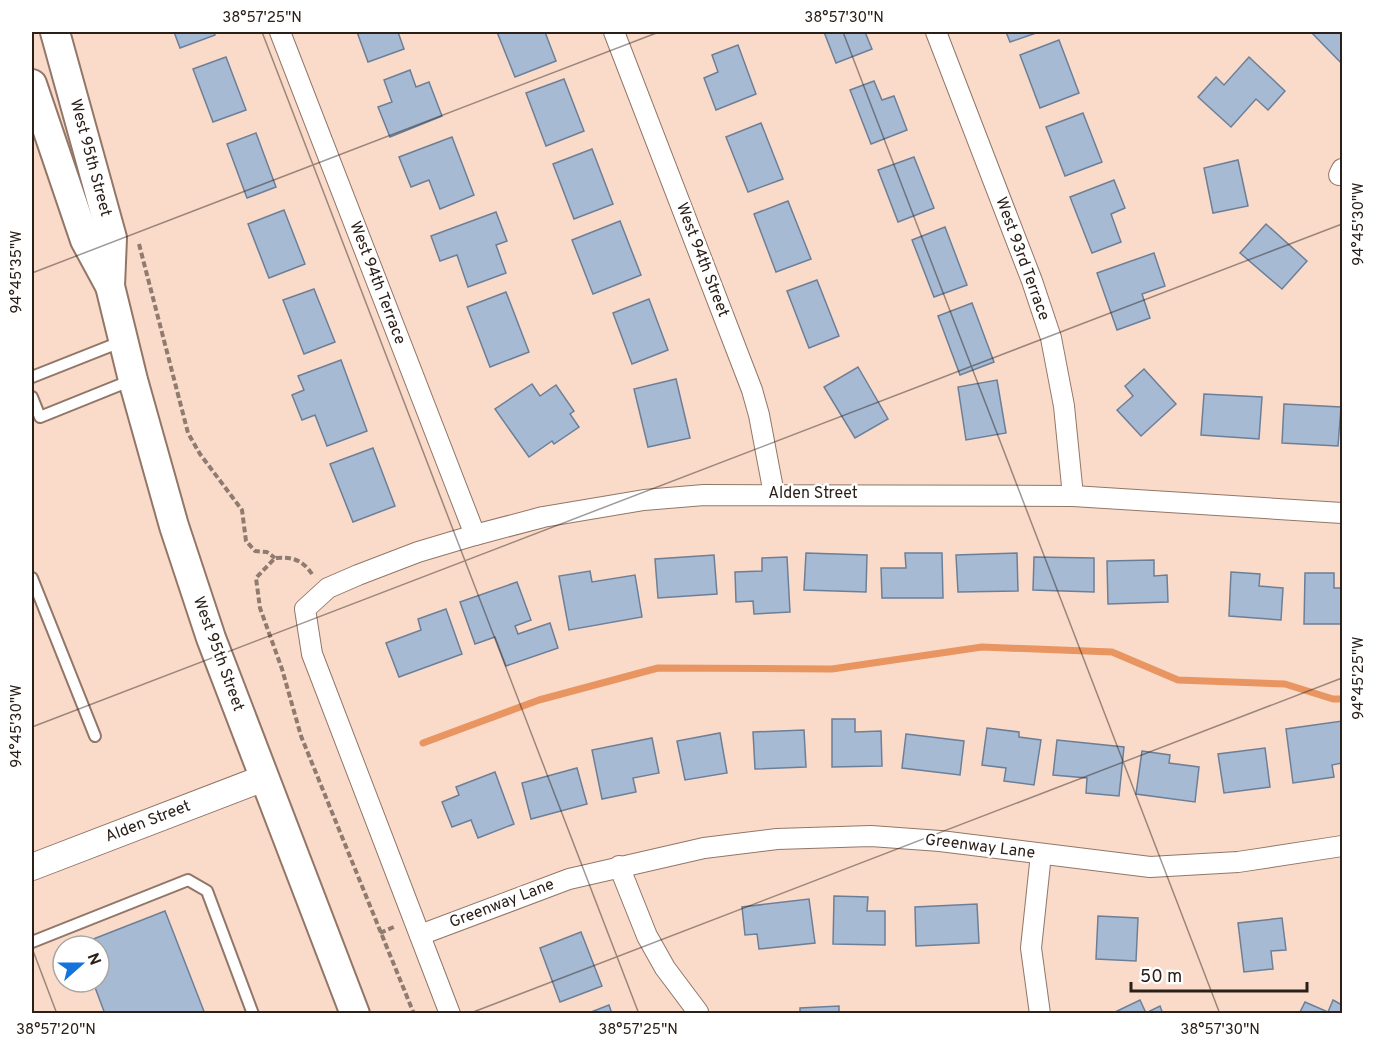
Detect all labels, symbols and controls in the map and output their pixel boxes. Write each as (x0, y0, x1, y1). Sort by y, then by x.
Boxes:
text: 38°57'25"N (222, 9, 302, 28)
text: 38°57'30"N (804, 9, 884, 28)
street label: West 95th Street (65, 97, 115, 219)
text: 94°45'30"W (1350, 182, 1369, 266)
street label: West 93rd Terrace (990, 195, 1054, 323)
street label: West 94th Street (671, 200, 733, 320)
street label: West 94th Terrace (344, 219, 410, 347)
text: 94°45'35"W (8, 230, 27, 314)
street label: Alden Street (768, 484, 858, 504)
street label: West 95th Street (188, 594, 248, 714)
text: 94°45'25"W (1350, 636, 1369, 720)
text: 94°45'30"W (8, 684, 27, 768)
street label: Alden Street (103, 797, 193, 847)
street label: Greenway Lane (924, 830, 1036, 864)
street label: Greenway Lane (447, 875, 557, 933)
north arrow (51, 934, 111, 994)
text: N (82, 950, 105, 968)
scale bar (1131, 955, 1306, 993)
text: 50 m (1140, 966, 1182, 989)
text: 38°57'20"N (16, 1021, 96, 1040)
text: 38°57'25"N (598, 1021, 678, 1040)
text: 38°57'30"N (1180, 1021, 1260, 1040)

